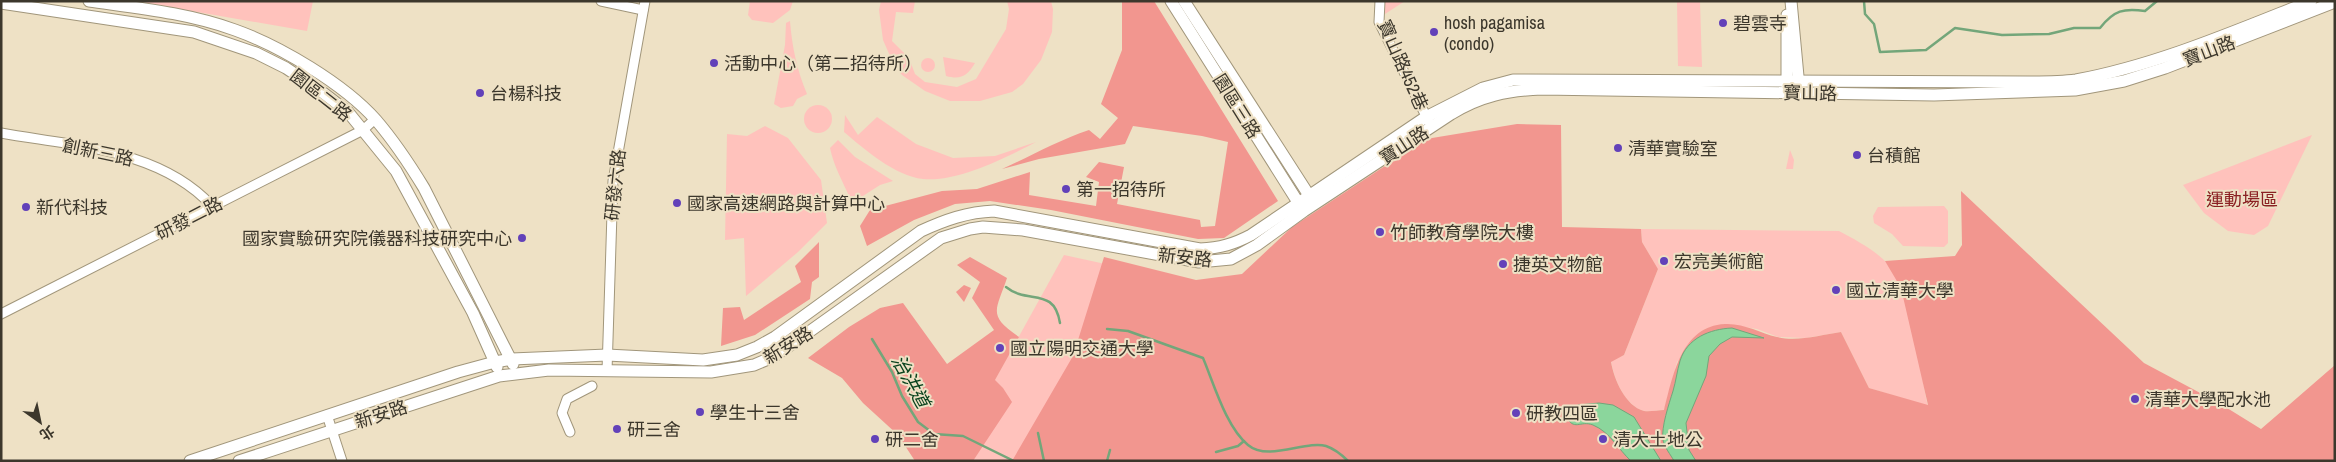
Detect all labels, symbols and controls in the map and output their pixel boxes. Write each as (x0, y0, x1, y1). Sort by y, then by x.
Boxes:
place label: hosh pagamisa (condo) (1444, 10, 1545, 56)
place label: 碧雲寺 (1733, 11, 1787, 36)
street label: 寶山路452巷 (1372, 16, 1434, 114)
marker: 碧雲寺 (1717, 17, 1729, 29)
marker: hosh pagamisa (condo) (1428, 26, 1440, 38)
street label: 寶山路 (2179, 30, 2239, 72)
place label: 活動中心（第二招待所） (724, 51, 922, 76)
marker: 活動中心（第二招待所） (708, 57, 720, 69)
street label: 園區二路 (285, 63, 357, 127)
street label: 園區三路 (1207, 69, 1267, 143)
street label: 寶山路 (1783, 80, 1837, 106)
place label: 台楊科技 (490, 81, 562, 106)
marker: 台楊科技 (474, 87, 486, 99)
street label: 寶山路 (1375, 120, 1433, 170)
street label: 創新三路 (60, 132, 136, 172)
place label: 清華實驗室 (1628, 136, 1718, 161)
marker: 清華實驗室 (1612, 142, 1624, 154)
place label: 台積館 (1867, 143, 1921, 168)
street label: 研發六路 (599, 148, 631, 222)
marker: 台積館 (1851, 149, 1863, 161)
place label: 第一招待所 (1076, 177, 1166, 202)
marker: 第一招待所 (1060, 183, 1072, 195)
park label: 運動場區 (2206, 187, 2278, 212)
street label: 研發二路 (151, 191, 227, 245)
place label: 國家高速網路與計算中心 (687, 191, 885, 216)
place label: 新代科技 (36, 195, 108, 220)
marker: 國家高速網路與計算中心 (671, 197, 683, 209)
marker: 新代科技 (20, 201, 32, 213)
place label: 竹師教育學院大樓 (1390, 220, 1534, 245)
place label: 國家實驗研究院儀器科技研究中心 (242, 226, 512, 251)
marker: 竹師教育學院大樓 (1374, 226, 1386, 238)
marker: 國家實驗研究院儀器科技研究中心 (516, 232, 528, 244)
street label: 新安路 (1157, 242, 1213, 272)
place label: 宏亮美術館 (1674, 249, 1764, 274)
place label: 捷英文物館 (1513, 252, 1603, 277)
marker: 宏亮美術館 (1658, 255, 1670, 267)
marker: 捷英文物館 (1497, 258, 1509, 270)
place label: 國立清華大學 (1846, 278, 1954, 303)
marker: 國立清華大學 (1830, 284, 1842, 296)
street label: 新安路 (758, 320, 818, 370)
place label: 國立陽明交通大學 (1010, 336, 1154, 361)
marker: 國立陽明交通大學 (994, 342, 1006, 354)
water label: 治洪道 (886, 350, 938, 415)
place label: 清華大學配水池 (2145, 387, 2271, 412)
marker: 清華大學配水池 (2129, 393, 2141, 405)
street label: 新安路 (351, 394, 411, 434)
north arrow (15, 397, 65, 447)
place label: 學生十三舍 (710, 400, 800, 425)
place label: 研教四區 (1526, 401, 1598, 426)
marker: 學生十三舍 (694, 406, 706, 418)
marker: 研教四區 (1510, 407, 1522, 419)
place label: 研三舍 (627, 417, 681, 442)
text: 北 (36, 422, 58, 444)
marker: 研三舍 (611, 423, 623, 435)
place label: 研二舍 (885, 427, 939, 452)
place label: 清大土地公 (1613, 427, 1703, 452)
marker: 研二舍 (869, 433, 881, 445)
marker: 清大土地公 (1597, 433, 1609, 445)

